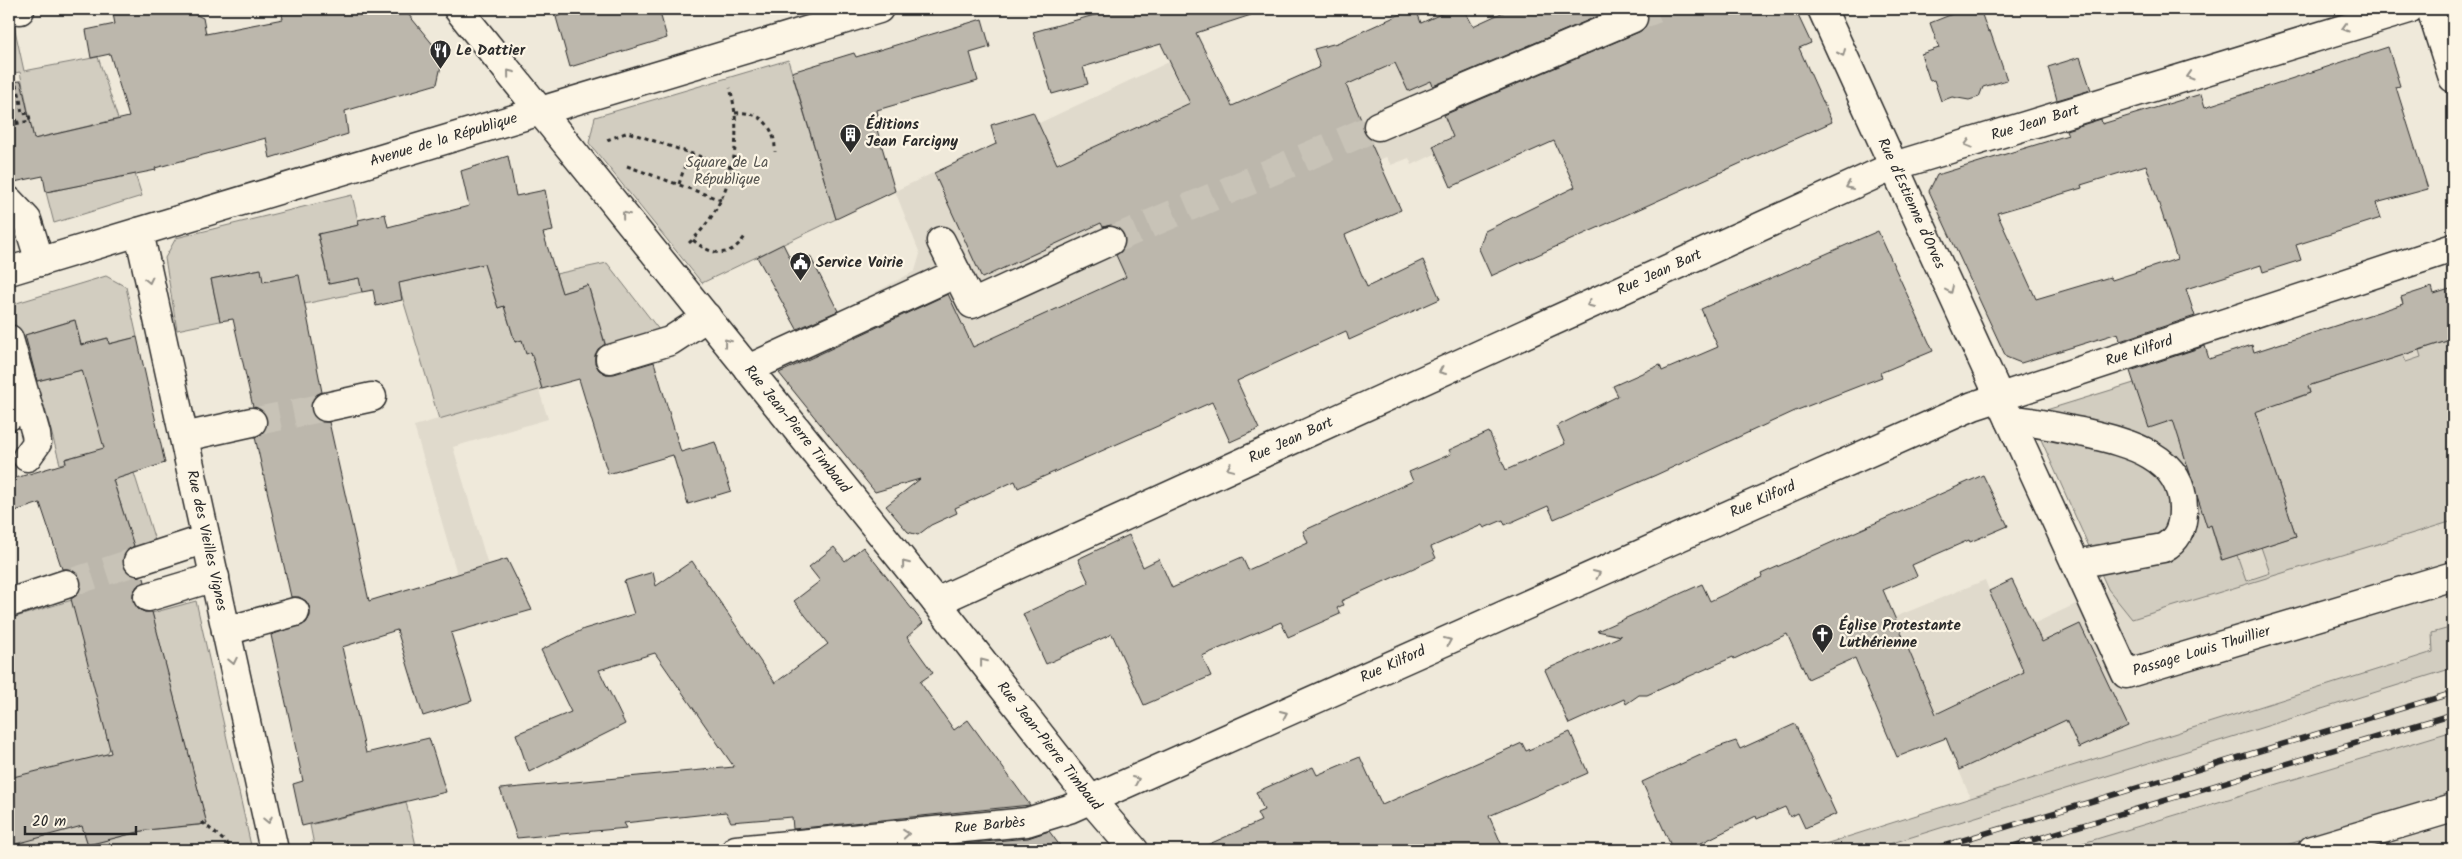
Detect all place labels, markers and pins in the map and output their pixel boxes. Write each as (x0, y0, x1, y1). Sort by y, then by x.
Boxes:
restaurant icon: Le Dattier (428, 39, 452, 70)
place label: Le Dattier (456, 39, 526, 63)
place label: Éditions Jean Farcigny (866, 113, 958, 154)
building icon: Éditions Jean Farcigny (838, 122, 862, 153)
public building icon: Service Voirie (788, 251, 812, 282)
place label: Service Voirie (816, 251, 904, 275)
place label: Église Protestante Luthérienne (1839, 614, 1962, 655)
church icon: Église Protestante Luthérienne (1811, 623, 1835, 654)

